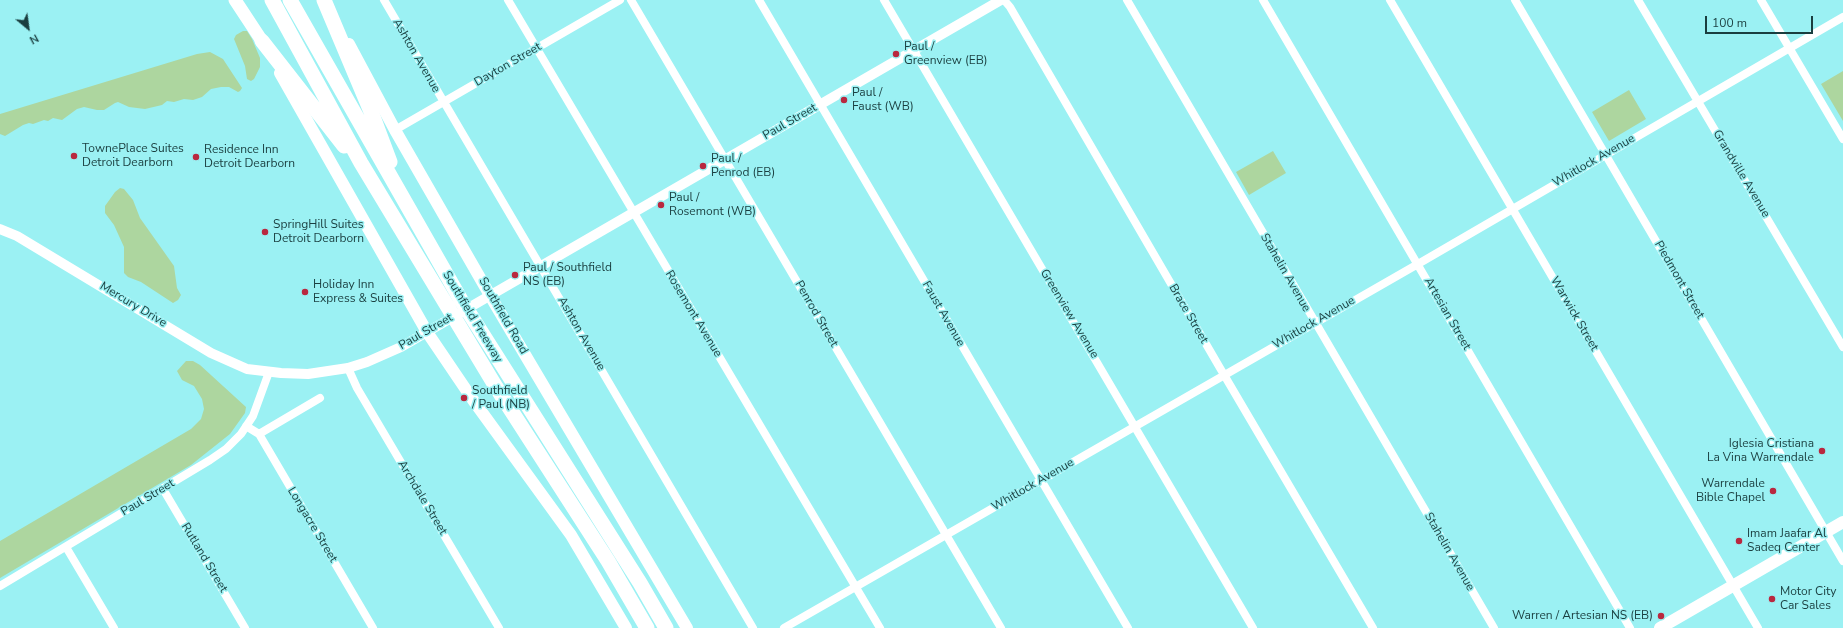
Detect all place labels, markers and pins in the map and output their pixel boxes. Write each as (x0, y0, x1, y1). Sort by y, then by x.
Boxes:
place label: Paul / Greenview (EB) (904, 40, 988, 68)
marker: Paul / Greenview (EB) (891, 49, 901, 59)
place label: Paul / Faust (WB) (852, 86, 914, 114)
marker: Paul / Faust (WB) (839, 95, 849, 105)
place label: TownePlace Suites Detroit Dearborn (82, 142, 184, 170)
place label: Residence Inn Detroit Dearborn (204, 143, 295, 171)
marker: TownePlace Suites Detroit Dearborn (69, 151, 79, 161)
marker: Residence Inn Detroit Dearborn (191, 152, 201, 162)
place label: Paul / Penrod (EB) (711, 152, 775, 180)
marker: Paul / Penrod (EB) (698, 161, 708, 171)
place label: Paul / Rosemont (WB) (669, 191, 756, 219)
marker: Paul / Rosemont (WB) (656, 200, 666, 210)
place label: SpringHill Suites Detroit Dearborn (273, 218, 364, 246)
marker: SpringHill Suites Detroit Dearborn (260, 227, 270, 237)
place label: Paul / Southfield NS (EB) (523, 261, 612, 289)
marker: Paul / Southfield NS (EB) (510, 270, 520, 280)
place label: Holiday Inn Express & Suites (313, 278, 403, 306)
marker: Holiday Inn Express & Suites (300, 287, 310, 297)
place label: Southfield / Paul (NB) (472, 384, 530, 412)
marker: Southfield / Paul (NB) (459, 393, 469, 403)
place label: Iglesia Cristiana La Vina Warrendale (1707, 437, 1814, 465)
marker: Iglesia Cristiana La Vina Warrendale (1817, 446, 1827, 456)
place label: Warrendale Bible Chapel (1696, 477, 1765, 505)
marker: Warrendale Bible Chapel (1768, 486, 1778, 496)
place label: Imam Jaafar Al Sadeq Center (1747, 527, 1827, 555)
marker: Imam Jaafar Al Sadeq Center (1734, 536, 1744, 546)
place label: Motor City Car Sales (1780, 585, 1836, 613)
marker: Motor City Car Sales (1767, 594, 1777, 604)
place label: Warren / Artesian NS (EB) (1512, 609, 1653, 623)
marker: Warren / Artesian NS (EB) (1656, 611, 1666, 621)

